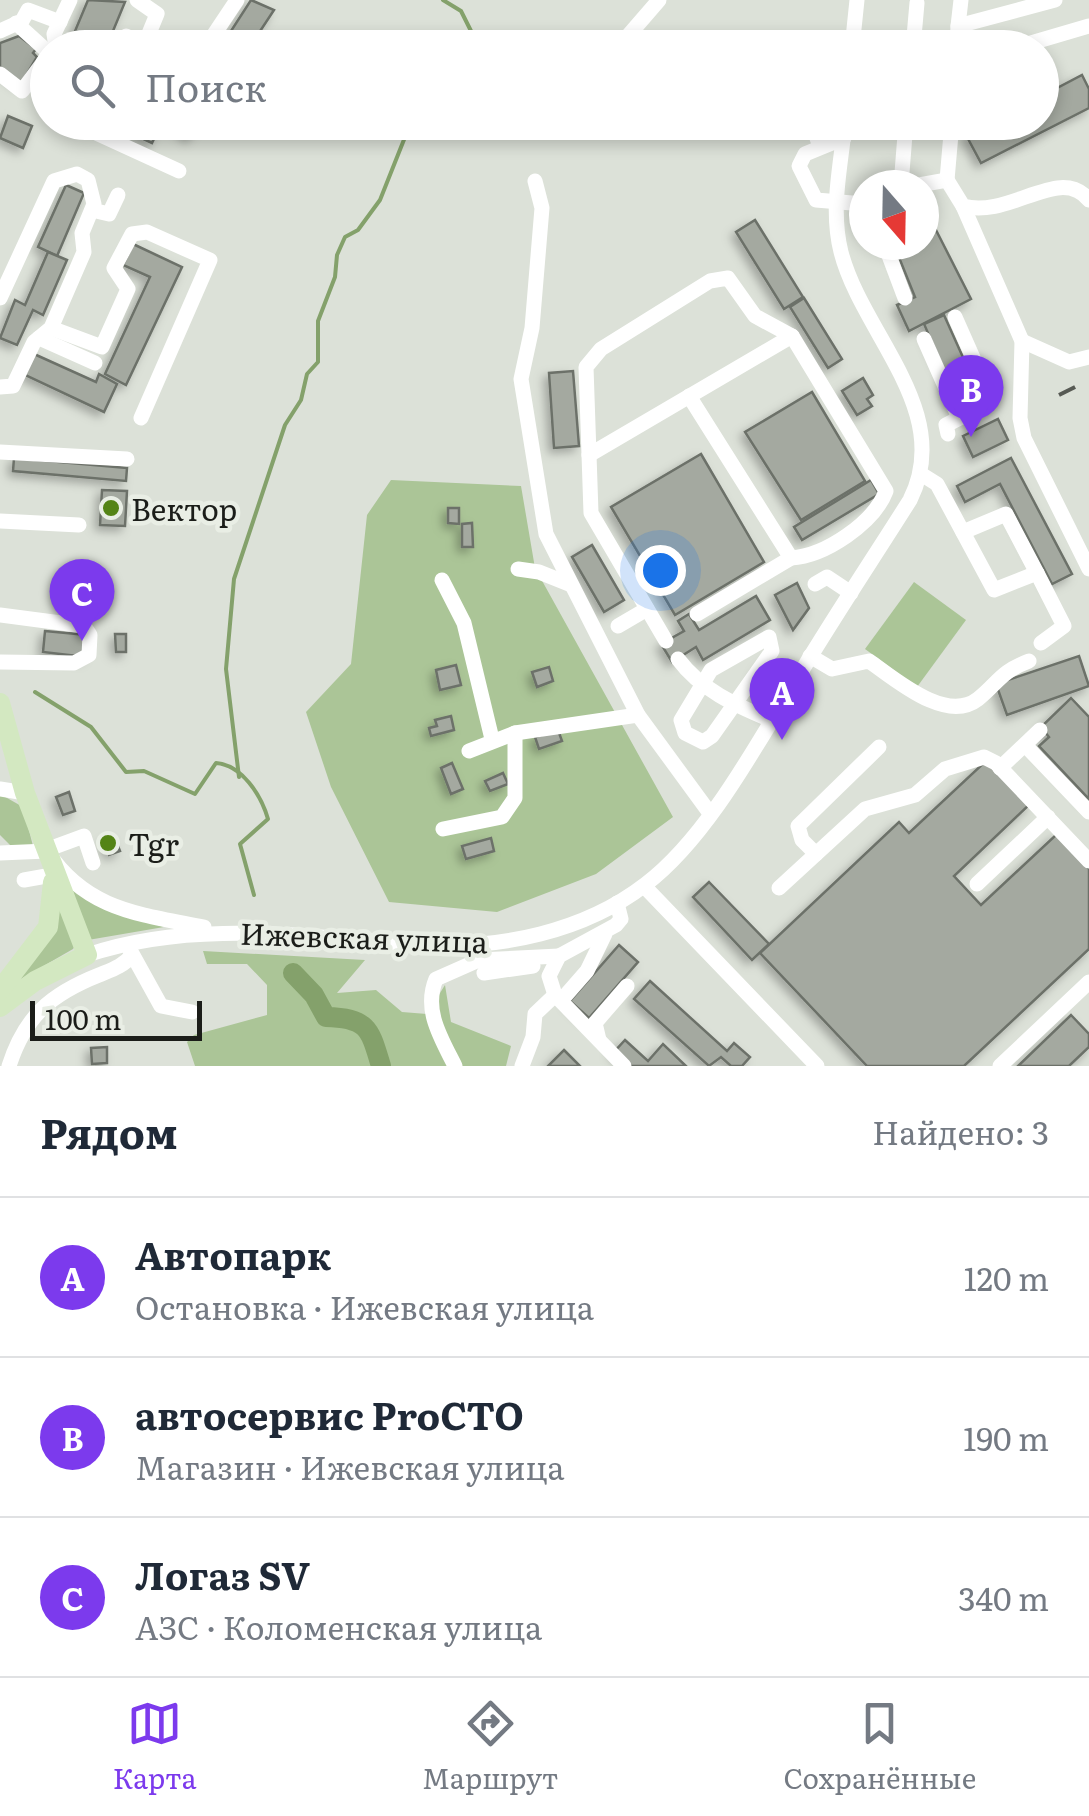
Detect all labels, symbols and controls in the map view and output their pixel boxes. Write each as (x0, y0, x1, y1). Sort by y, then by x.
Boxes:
search box (30, 30, 1059, 140)
text: Поиск (145, 57, 267, 114)
icon: search (65, 58, 120, 113)
north arrow (849, 170, 939, 260)
pin: B (938, 354, 1004, 437)
place label: Вектор (131, 486, 237, 530)
marker: Вектор (100, 497, 122, 519)
your location (635, 545, 686, 596)
pin: C (49, 558, 114, 641)
pin: A (750, 658, 814, 740)
place label: Tgr (128, 821, 179, 865)
marker: Tgr (97, 832, 119, 854)
street label: Ижевская улица (239, 910, 489, 962)
scale bar (30, 996, 202, 1040)
text: 100 m (45, 997, 122, 1039)
text: Рядом (40, 1100, 178, 1162)
text: Найдено: 3 (872, 1107, 1049, 1155)
text: Автопарк (135, 1225, 331, 1282)
text: A (60, 1253, 85, 1301)
text: 120 m (964, 1253, 1049, 1301)
text: Остановка · Ижевская улица (135, 1282, 594, 1330)
text: автосервис ProСТО (135, 1385, 524, 1442)
text: B (61, 1413, 84, 1461)
text: 190 m (963, 1413, 1049, 1461)
text: Магазин · Ижевская улица (135, 1442, 565, 1490)
text: Логаз SV (135, 1545, 310, 1602)
text: C (61, 1573, 84, 1621)
text: 340 m (958, 1573, 1049, 1621)
text: АЗС · Коломенская улица (135, 1602, 542, 1650)
tab: Карта (113, 1696, 197, 1798)
tab: Маршрут (422, 1696, 558, 1798)
tab: Сохранённые (784, 1696, 976, 1798)

